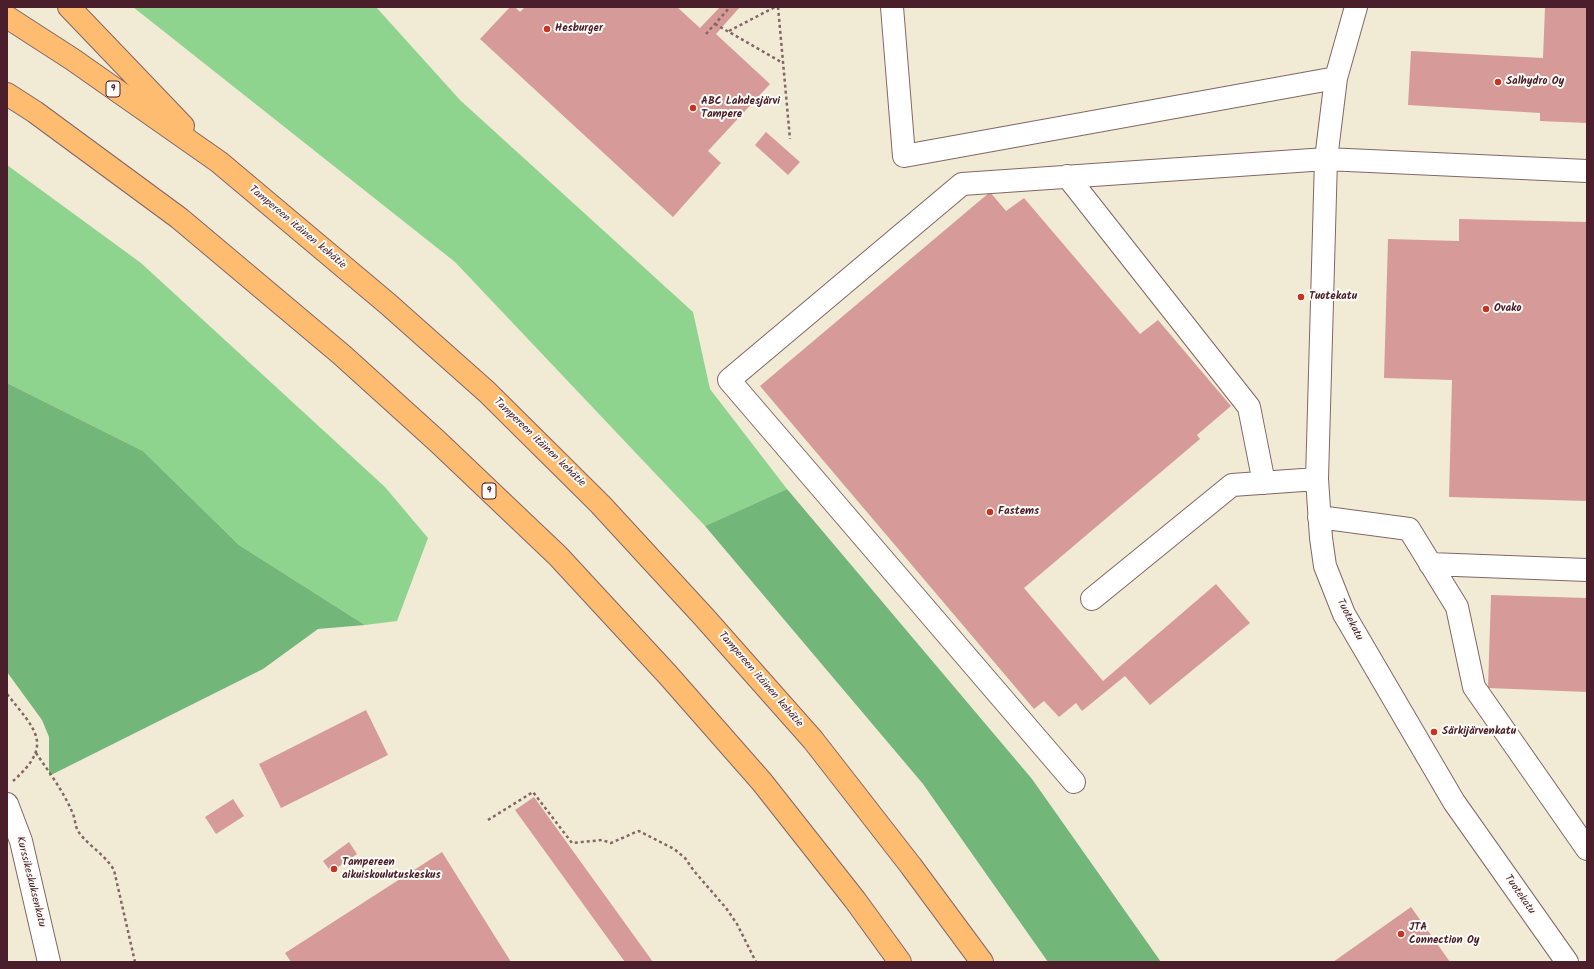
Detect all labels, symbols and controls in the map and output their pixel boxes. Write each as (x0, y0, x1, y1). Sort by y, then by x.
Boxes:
place label: Hesburger (555, 22, 603, 36)
marker: Hesburger (542, 24, 552, 34)
place label: Salhydro Oy (1506, 75, 1564, 89)
marker: Salhydro Oy (1493, 77, 1503, 87)
road number: 9 (106, 81, 120, 97)
place label: ABC Lahdesjärvi Tampere (701, 95, 780, 121)
marker: ABC Lahdesjärvi Tampere (688, 103, 698, 113)
street label: Tampereen itäinen kehätie (246, 184, 348, 272)
place label: Tuotekatu (1309, 290, 1357, 304)
marker: Tuotekatu (1296, 292, 1306, 302)
place label: Ovako (1494, 302, 1521, 316)
marker: Ovako (1481, 304, 1491, 314)
street label: Tampereen itäinen kehätie (490, 396, 588, 490)
road number: 9 (482, 483, 496, 499)
place label: Fastems (998, 505, 1039, 519)
marker: Fastems (985, 507, 995, 517)
street label: Tuotekatu (1333, 597, 1365, 643)
street label: Tampereen itäinen kehätie (715, 629, 805, 731)
place label: Särkijärvenkatu (1442, 725, 1516, 739)
marker: Särkijärvenkatu (1429, 727, 1439, 737)
street label: Kurssikeskuksenkatu (12, 835, 48, 929)
place label: Tampereen aikuiskoulutuskeskus (342, 856, 441, 882)
marker: Tampereen aikuiskoulutuskeskus (329, 864, 339, 874)
street label: Tuotekatu (1501, 873, 1537, 917)
place label: JTA Connection Oy (1409, 921, 1479, 947)
marker: JTA Connection Oy (1396, 929, 1406, 939)

